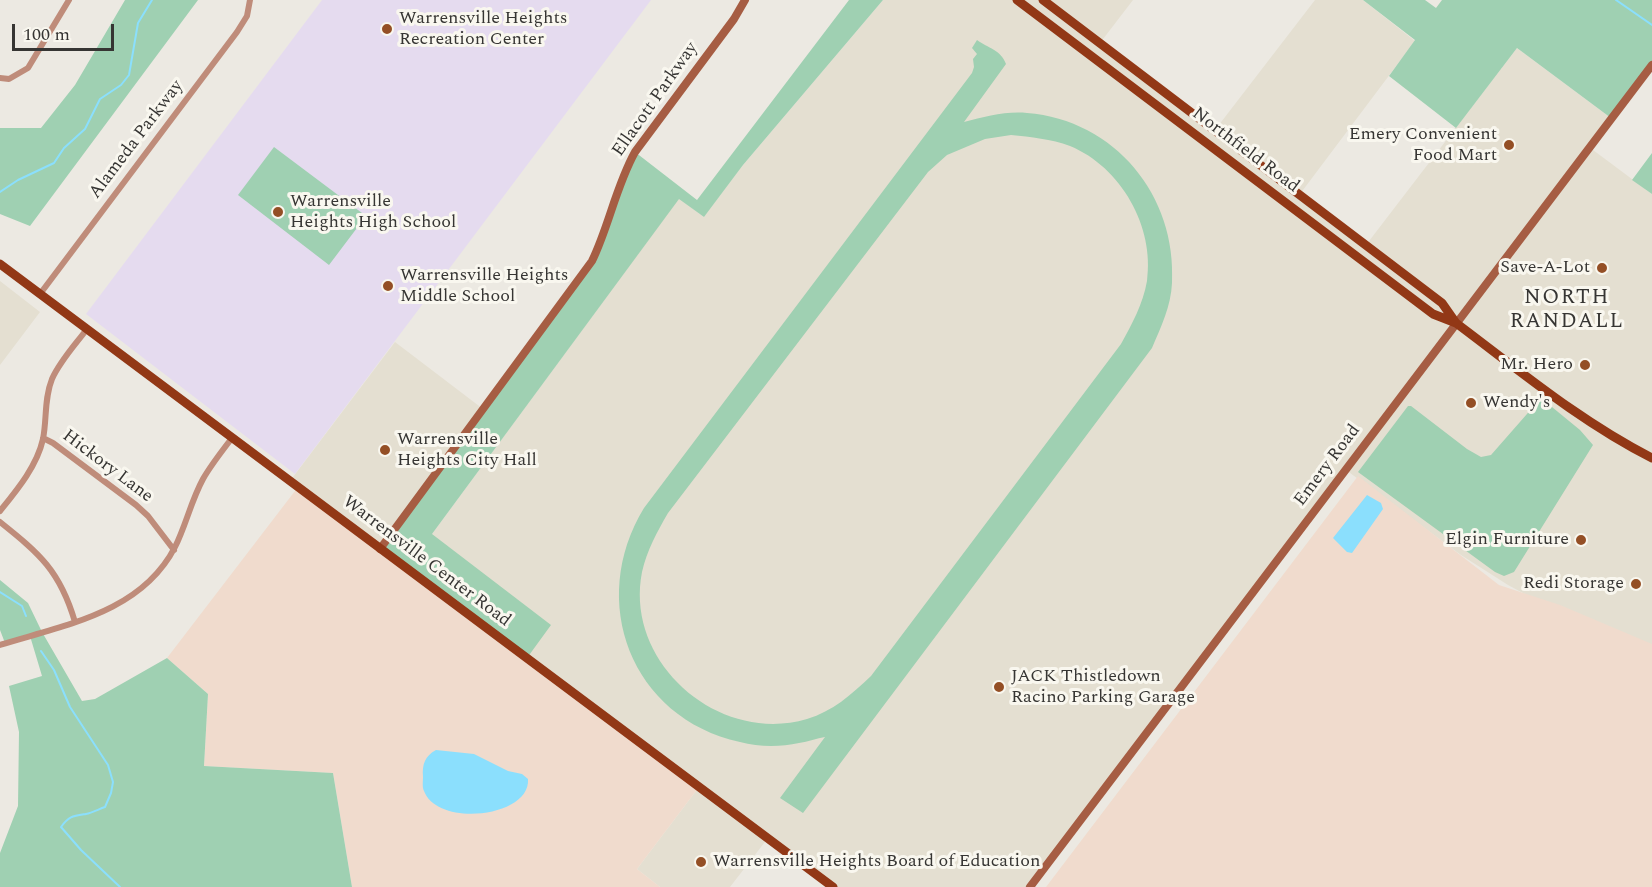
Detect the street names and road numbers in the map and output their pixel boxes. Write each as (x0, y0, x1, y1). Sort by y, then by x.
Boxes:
street label: Ellacott Parkway (609, 39, 703, 161)
street label: Alameda Parkway (85, 76, 189, 204)
street label: Northfield Road (1187, 104, 1303, 198)
street label: Emery Road (1290, 421, 1366, 511)
street label: Hickory Lane (57, 426, 157, 508)
street label: Warrensville Center Road (338, 492, 514, 632)

